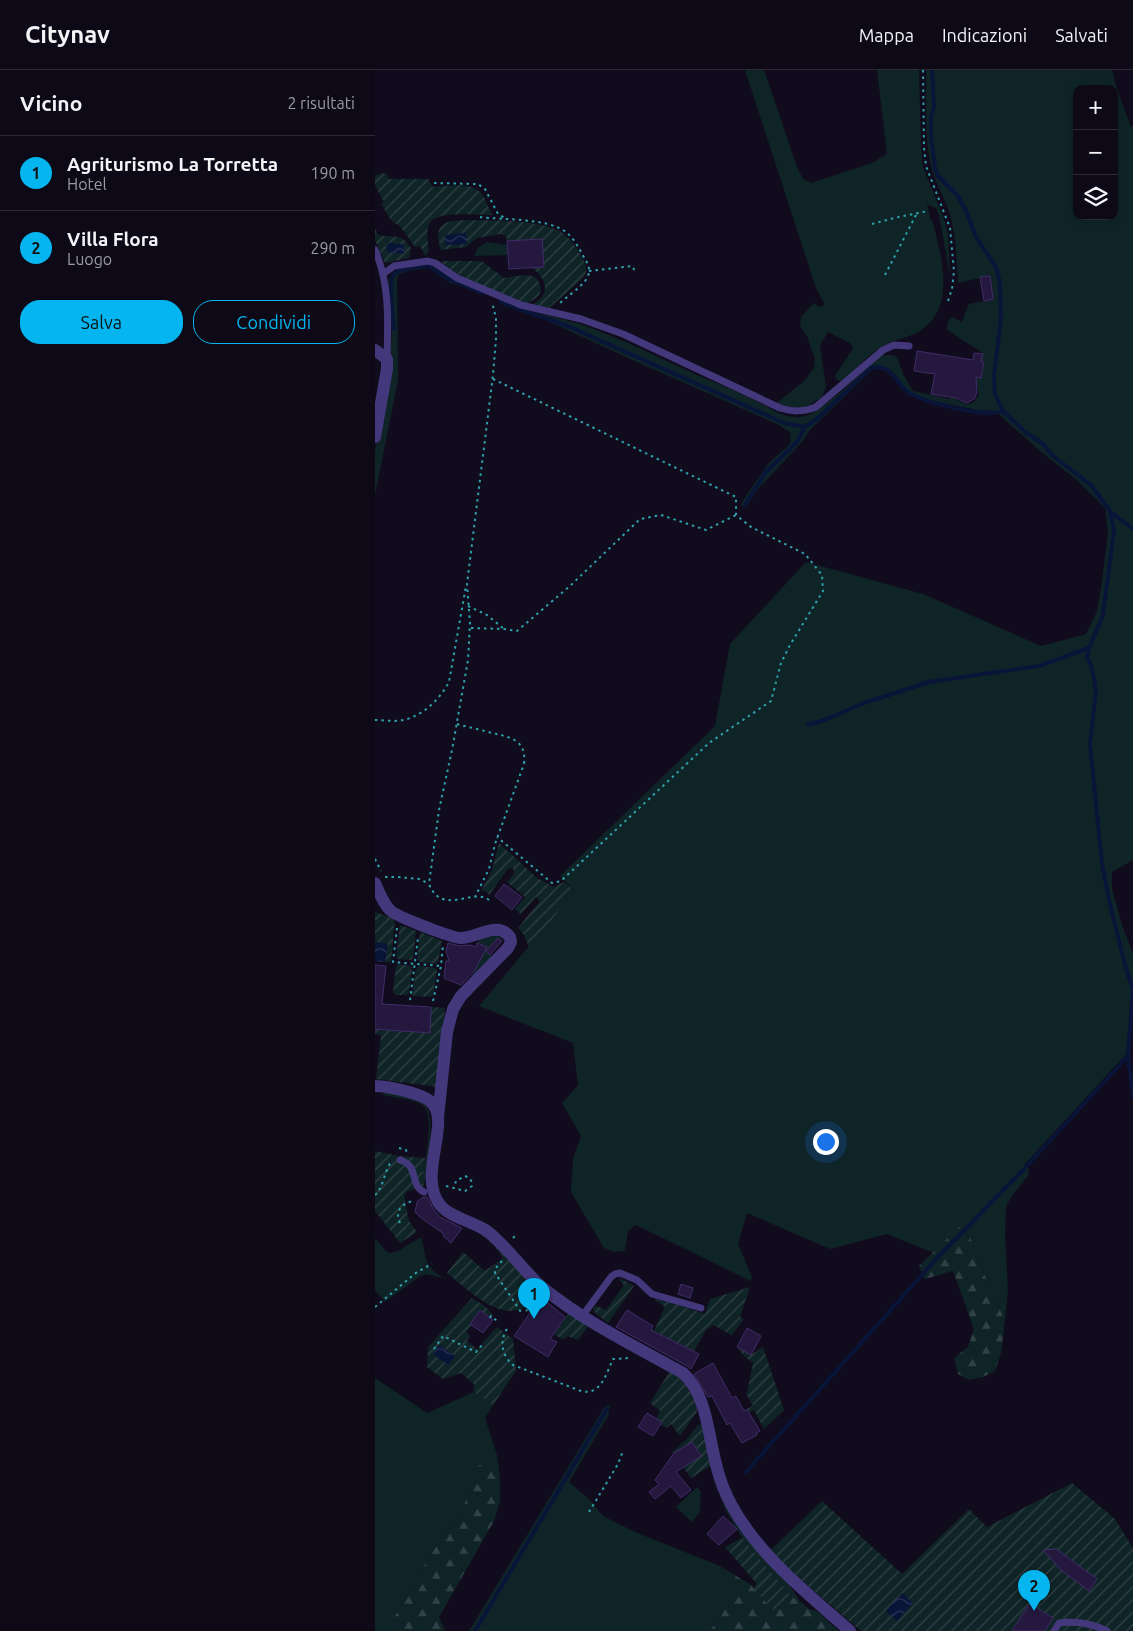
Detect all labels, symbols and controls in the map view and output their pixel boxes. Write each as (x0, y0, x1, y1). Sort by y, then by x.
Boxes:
text: Citynav (25, 21, 110, 48)
text: Mappa (859, 25, 914, 45)
text: Indicazioni (942, 25, 1027, 45)
text: Salvati (1055, 25, 1108, 45)
map controls (1073, 85, 1118, 220)
button: + (1073, 85, 1118, 130)
text: Vicino (20, 91, 82, 115)
text: 2 risultati (287, 94, 355, 112)
button: − (1073, 130, 1118, 175)
text: Agriturismo La Torretta (67, 153, 278, 175)
text: 1 (31, 164, 41, 182)
text: 190 m (310, 164, 355, 182)
text: Hotel (67, 175, 107, 193)
button: layers (1073, 175, 1118, 220)
text: Villa Flora (67, 228, 159, 250)
text: 2 (31, 239, 41, 257)
text: 290 m (310, 239, 355, 257)
text: Luogo (67, 250, 112, 268)
button: Salva (20, 300, 183, 344)
button: Condividi (193, 300, 355, 344)
your location (813, 1129, 839, 1155)
pin: 1 (518, 1278, 550, 1319)
pin: 2 (1018, 1570, 1050, 1611)

